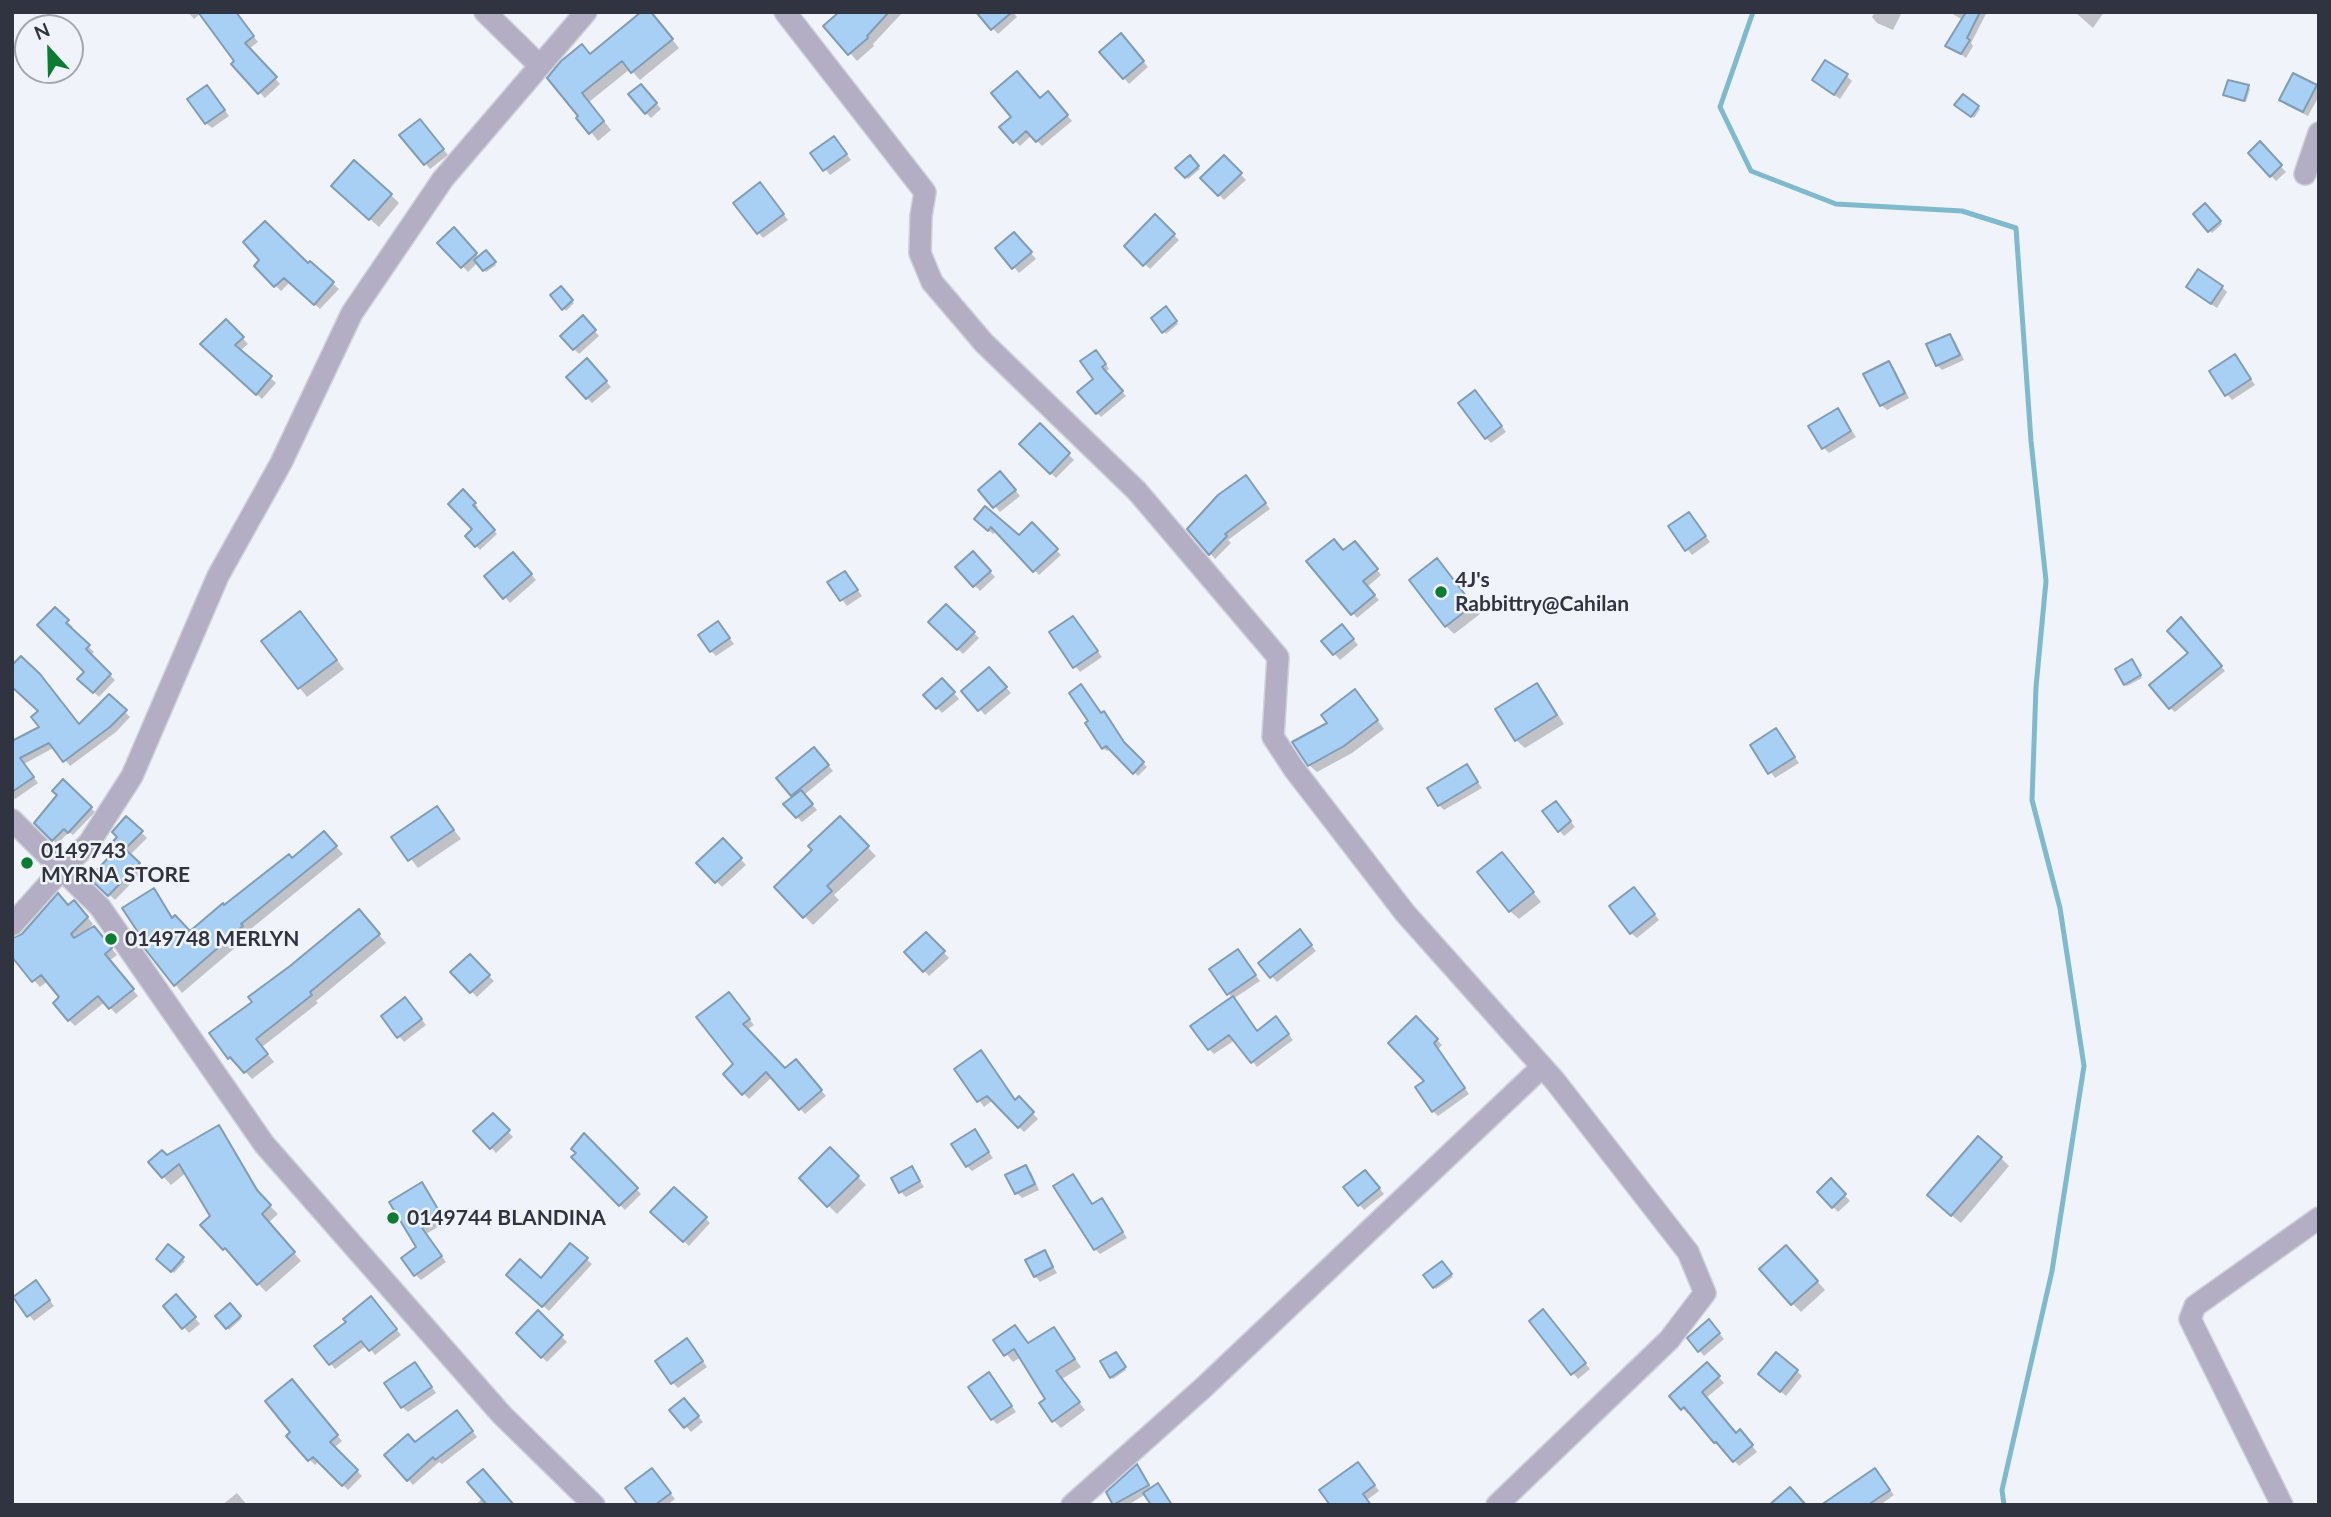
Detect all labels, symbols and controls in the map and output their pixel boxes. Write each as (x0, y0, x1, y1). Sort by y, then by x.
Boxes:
north arrow (14, 14, 84, 84)
text: N (31, 18, 53, 44)
place label: 4J's Rabbittry@Cahilan (1455, 567, 1629, 617)
marker: 4J's Rabbittry@Cahilan (1433, 584, 1449, 600)
place label: 0149743 MYRNA STORE (41, 838, 190, 888)
marker: 0149743 MYRNA STORE (19, 855, 35, 871)
place label: 0149748 MERLYN (125, 926, 299, 952)
marker: 0149748 MERLYN (103, 931, 119, 947)
place label: 0149744 BLANDINA (407, 1205, 606, 1231)
marker: 0149744 BLANDINA (385, 1210, 401, 1226)

